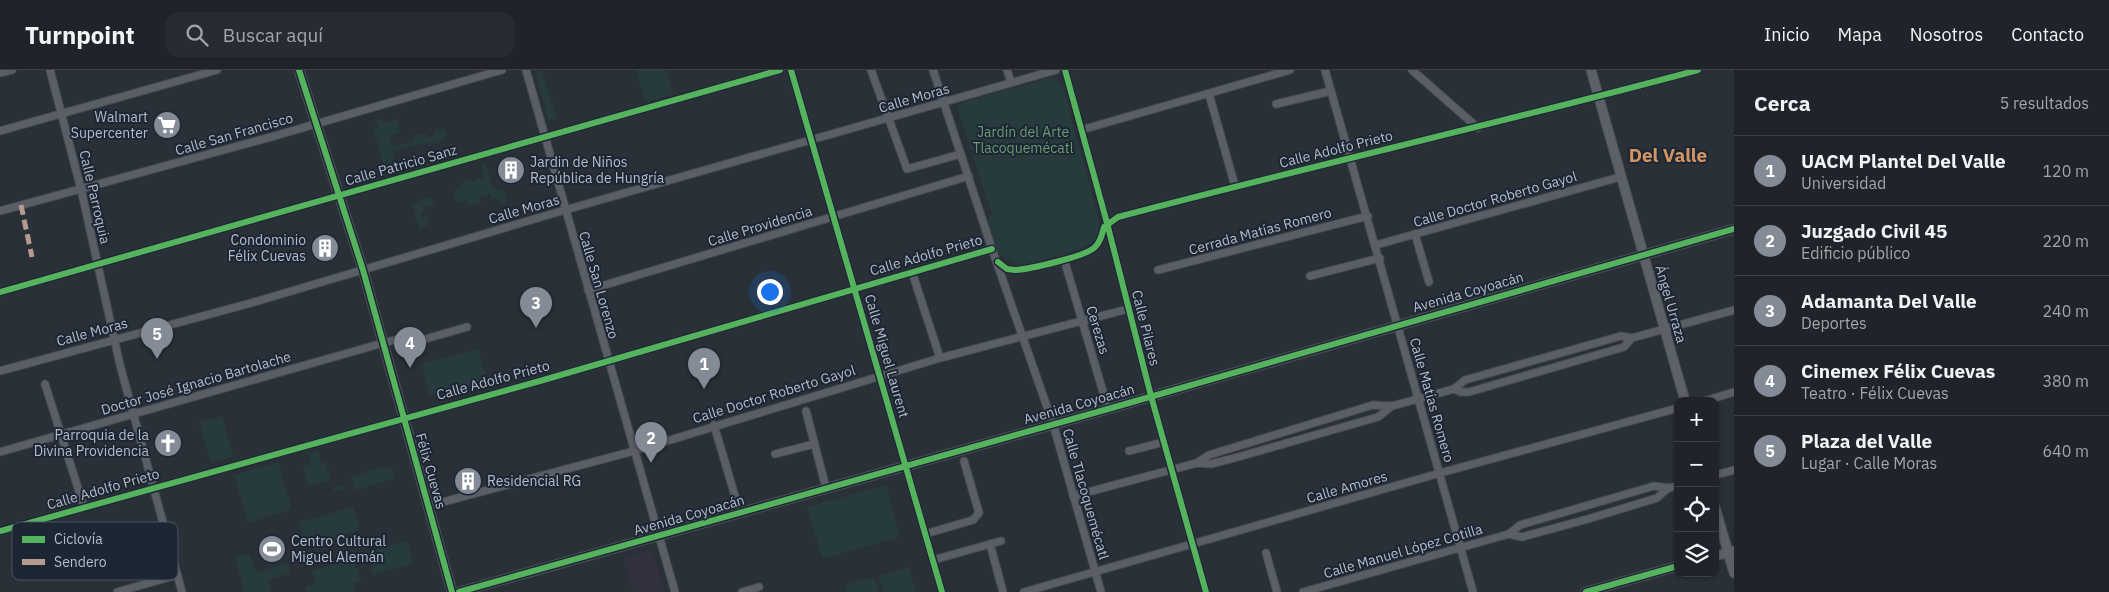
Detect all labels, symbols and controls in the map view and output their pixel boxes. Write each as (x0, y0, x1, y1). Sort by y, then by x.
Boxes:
search box (165, 12, 515, 57)
text: Turnpoint (25, 19, 135, 51)
icon: search (183, 21, 211, 49)
text: Buscar aquí (223, 23, 323, 47)
text: Inicio (1764, 23, 1810, 46)
text: Mapa (1838, 23, 1882, 46)
text: Nosotros (1910, 23, 1983, 46)
text: Contacto (2011, 23, 2084, 46)
street label: Calle Moras (876, 79, 952, 117)
text: Cerca (1754, 89, 1811, 117)
text: 5 resultados (2000, 93, 2089, 113)
place label: Walmart Supercenter (71, 108, 148, 142)
street label: Calle San Francisco (173, 109, 295, 159)
supermarket icon: Walmart Supercenter (152, 110, 182, 140)
park label: Jardín del Arte Tlacoquemécatl (973, 123, 1074, 157)
street label: Calle Adolfo Prieto (1277, 126, 1395, 172)
street label: Calle Patricio Sanz (343, 140, 460, 190)
district label: Del Valle (1629, 143, 1707, 167)
street label: Calle Parroquia (75, 148, 115, 246)
text: UACM Plantel Del Valle (1801, 149, 2006, 173)
place label: Jardin de Niños República de Hungría (530, 153, 665, 187)
building icon: Jardin de Niños República de Hungría (496, 155, 526, 185)
text: 1 (1765, 161, 1775, 181)
text: 120 m (2042, 161, 2089, 181)
street label: Calle Doctor Roberto Gayol (1411, 167, 1579, 231)
text: Universidad (1801, 173, 1886, 193)
street label: Calle Moras (486, 190, 562, 228)
street label: Calle Providencia (706, 201, 815, 250)
street label: Cerrada Matías Romero (1187, 203, 1334, 259)
text: Juzgado Civil 45 (1801, 219, 1947, 243)
street label: Calle San Lorenzo (575, 229, 623, 341)
street label: Calle Adolfo Prieto (868, 230, 985, 280)
place label: Condominio Félix Cuevas (228, 231, 306, 265)
text: 2 (1765, 231, 1775, 251)
text: 220 m (2042, 231, 2089, 251)
building icon: Condominio Félix Cuevas (310, 233, 340, 263)
text: Edificio público (1801, 243, 1910, 263)
street label: Ángel Urraza (1651, 263, 1692, 346)
street label: Avenida Coyoacán (1410, 268, 1526, 316)
your location (757, 279, 783, 305)
pin: 3 (520, 287, 552, 328)
street label: Calle Pilares (1128, 288, 1164, 368)
text: Adamanta Del Valle (1801, 289, 1977, 313)
street label: Calle Miguel Laurent (861, 292, 913, 420)
text: 3 (1765, 301, 1775, 321)
text: 240 m (2042, 301, 2089, 321)
street label: Cerezas (1082, 304, 1114, 357)
text: Deportes (1801, 313, 1867, 333)
street label: Calle Moras (54, 314, 130, 350)
pin: 5 (141, 318, 173, 359)
pin: 4 (394, 327, 426, 368)
street label: Calle Matías Romero (1406, 336, 1458, 465)
street label: Doctor José Ignacio Bartolache (99, 347, 293, 419)
pin: 1 (688, 348, 720, 389)
street label: Calle Adolfo Prieto (434, 356, 552, 404)
text: Cinemex Félix Cuevas (1801, 359, 1995, 383)
street label: Calle Doctor Roberto Gayol (690, 361, 858, 427)
text: 4 (1765, 371, 1775, 391)
text: 380 m (2042, 371, 2089, 391)
street label: Avenida Coyoacán (1021, 380, 1137, 428)
text: Teatro · Félix Cuevas (1801, 383, 1949, 403)
map controls (1674, 397, 1719, 577)
button: + (1674, 397, 1719, 442)
pin: 2 (635, 422, 667, 463)
place label: Parroquia de la Divina Providencia (34, 426, 150, 460)
street label: Calle Tlacoquemécatl (1059, 426, 1113, 562)
church icon: Parroquia de la Divina Providencia (153, 428, 183, 458)
text: Plaza del Valle (1801, 429, 1932, 453)
street label: Félix Cuevas (412, 431, 450, 511)
text: 5 (1765, 441, 1775, 461)
text: 640 m (2042, 441, 2089, 461)
button: − (1674, 442, 1719, 487)
text: Lugar · Calle Moras (1801, 453, 1937, 473)
street label: Calle Adolfo Prieto (45, 464, 162, 514)
building icon: Residencial RG (453, 466, 483, 496)
street label: Calle Amores (1304, 467, 1390, 507)
place label: Residencial RG (487, 472, 581, 490)
button: locate (1674, 487, 1719, 532)
street label: Avenida Coyoacán (631, 491, 747, 539)
street label: Calle Manuel López Cotilla (1321, 520, 1485, 582)
legend (12, 522, 178, 580)
text: Ciclovía (54, 530, 103, 548)
place label: Centro Cultural Miguel Alemán (291, 532, 386, 566)
button: layers (1674, 532, 1719, 577)
sports icon: Centro Cultural Miguel Alemán (257, 534, 287, 564)
text: Sendero (54, 553, 107, 571)

